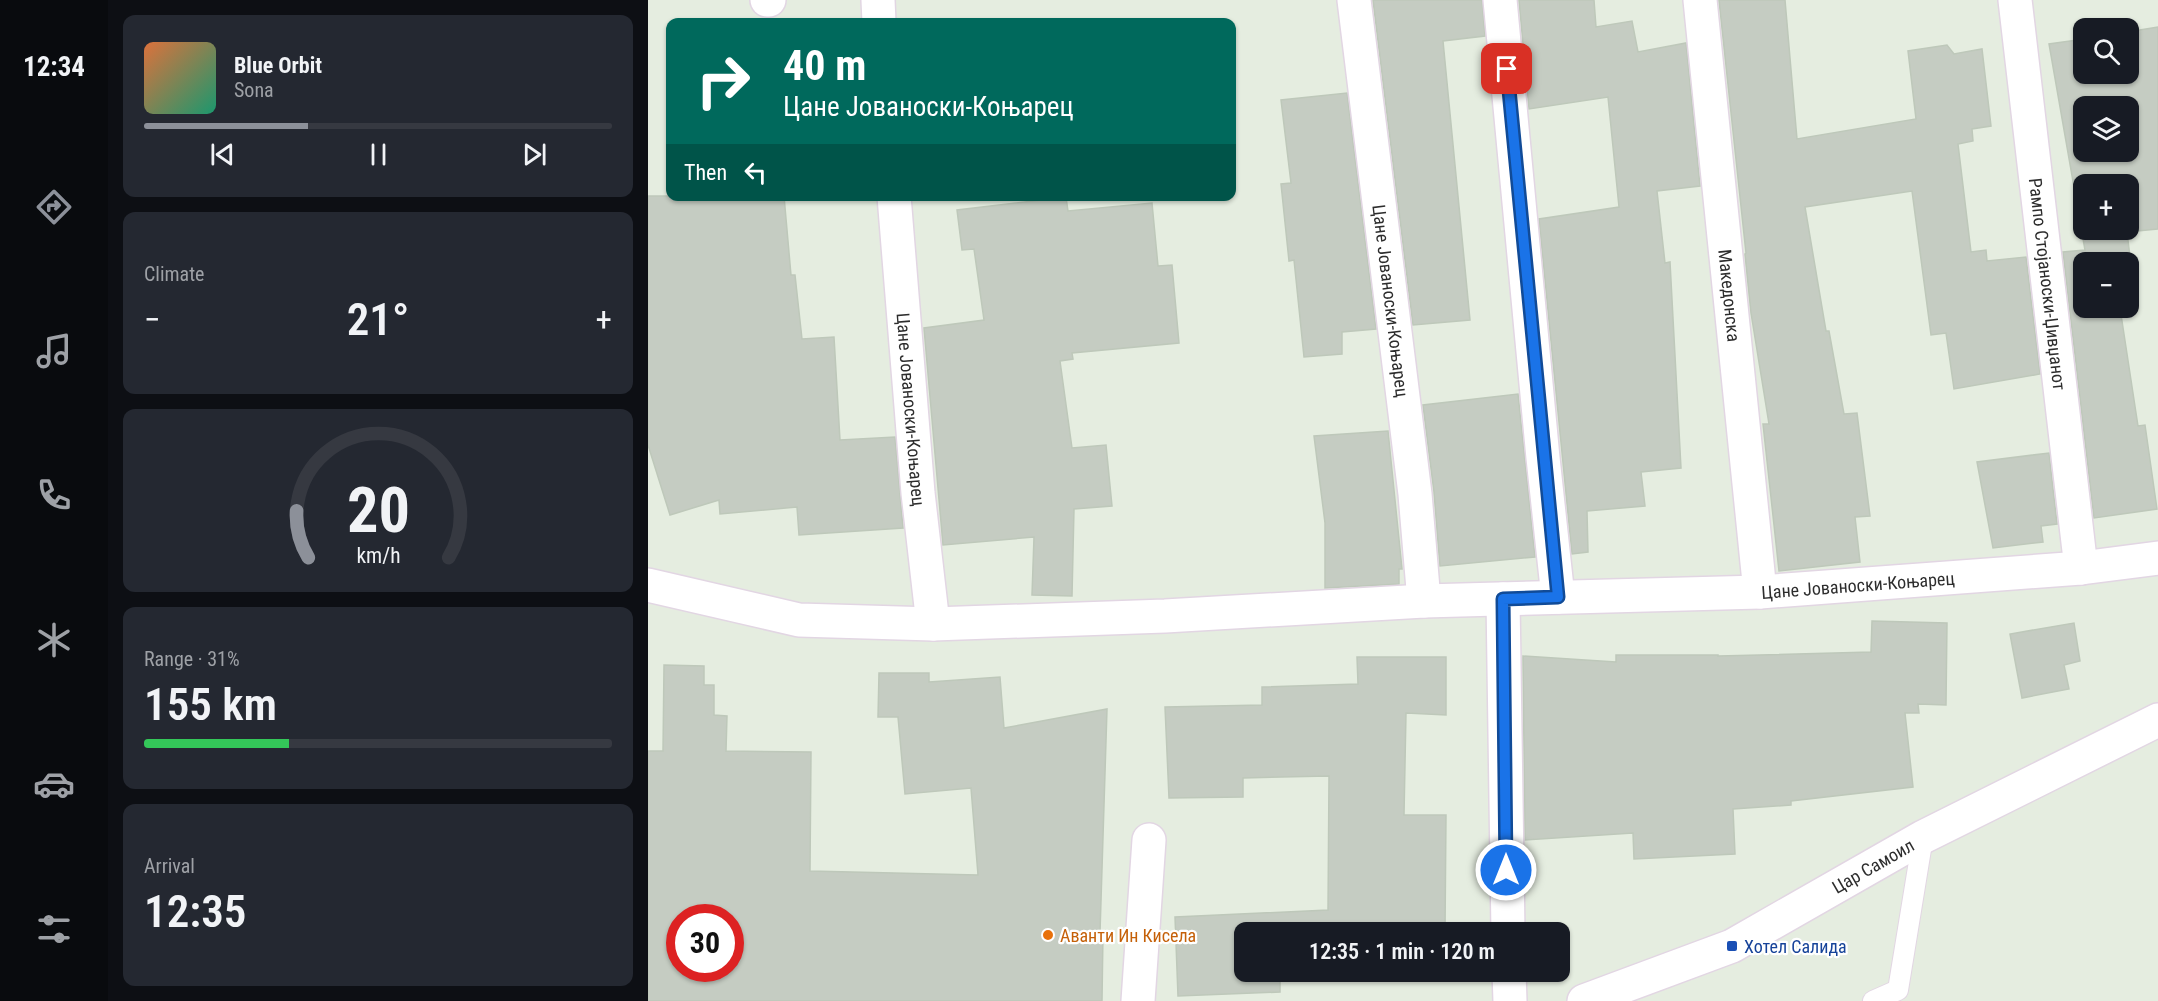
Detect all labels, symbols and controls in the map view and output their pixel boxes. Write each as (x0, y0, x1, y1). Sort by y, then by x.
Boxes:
map controls (2073, 18, 2139, 318)
button: search (2073, 18, 2139, 84)
text: 40 m (783, 41, 866, 90)
icon: right (684, 42, 762, 120)
pin (1481, 43, 1532, 94)
text: 12:34 (23, 51, 85, 83)
icon: arrive (1490, 52, 1523, 85)
text: Blue Orbit (234, 53, 322, 78)
text: Sona (234, 78, 274, 102)
text: Цане Јованоски-Коњарец (783, 91, 1074, 123)
button: layers (2073, 96, 2139, 162)
icon: previous (206, 138, 239, 171)
icon: pause (362, 138, 395, 171)
icon: next (518, 138, 551, 171)
icon: left (739, 156, 772, 189)
text: Then (684, 160, 727, 185)
button: + (2073, 174, 2139, 240)
street label: Рампо Стојаноски-Џивџанот (2025, 177, 2071, 392)
icon: directions (33, 186, 75, 228)
street label: Цане Јованоски-Коњарец (1369, 203, 1413, 398)
street label: Македонска (1715, 248, 1745, 343)
button: − (2073, 252, 2139, 318)
text: Climate (144, 262, 204, 286)
text: 21° (347, 293, 409, 346)
text: − (144, 300, 161, 339)
text: + (596, 300, 612, 339)
street label: Цане Јованоски-Коњарец (893, 312, 930, 507)
icon: music (33, 330, 75, 372)
icon: phone (33, 474, 75, 516)
text: 20 (346, 474, 410, 547)
text: km/h (356, 543, 400, 568)
street label: Цане Јованоски-Коњарец (1761, 567, 1955, 602)
icon: climate (33, 619, 75, 661)
text: Range · 31% (144, 647, 240, 671)
text: 155 km (144, 678, 277, 731)
icon: car (33, 763, 75, 805)
street label: Цар Самоил (1828, 834, 1918, 897)
position arrow (1474, 838, 1538, 902)
text: Arrival (144, 854, 195, 878)
text: 12:35 (144, 885, 246, 938)
speed limit sign: 30 (666, 904, 744, 982)
icon: filters (33, 908, 75, 950)
place label: Аванти Ин Кисела (1060, 925, 1196, 946)
marker: Аванти Ин Кисела (1041, 928, 1055, 942)
place label: Хотел Салида (1744, 936, 1847, 957)
text: 12:35 · 1 min · 120 m (1309, 939, 1495, 964)
marker: Хотел Салида (1725, 939, 1739, 953)

